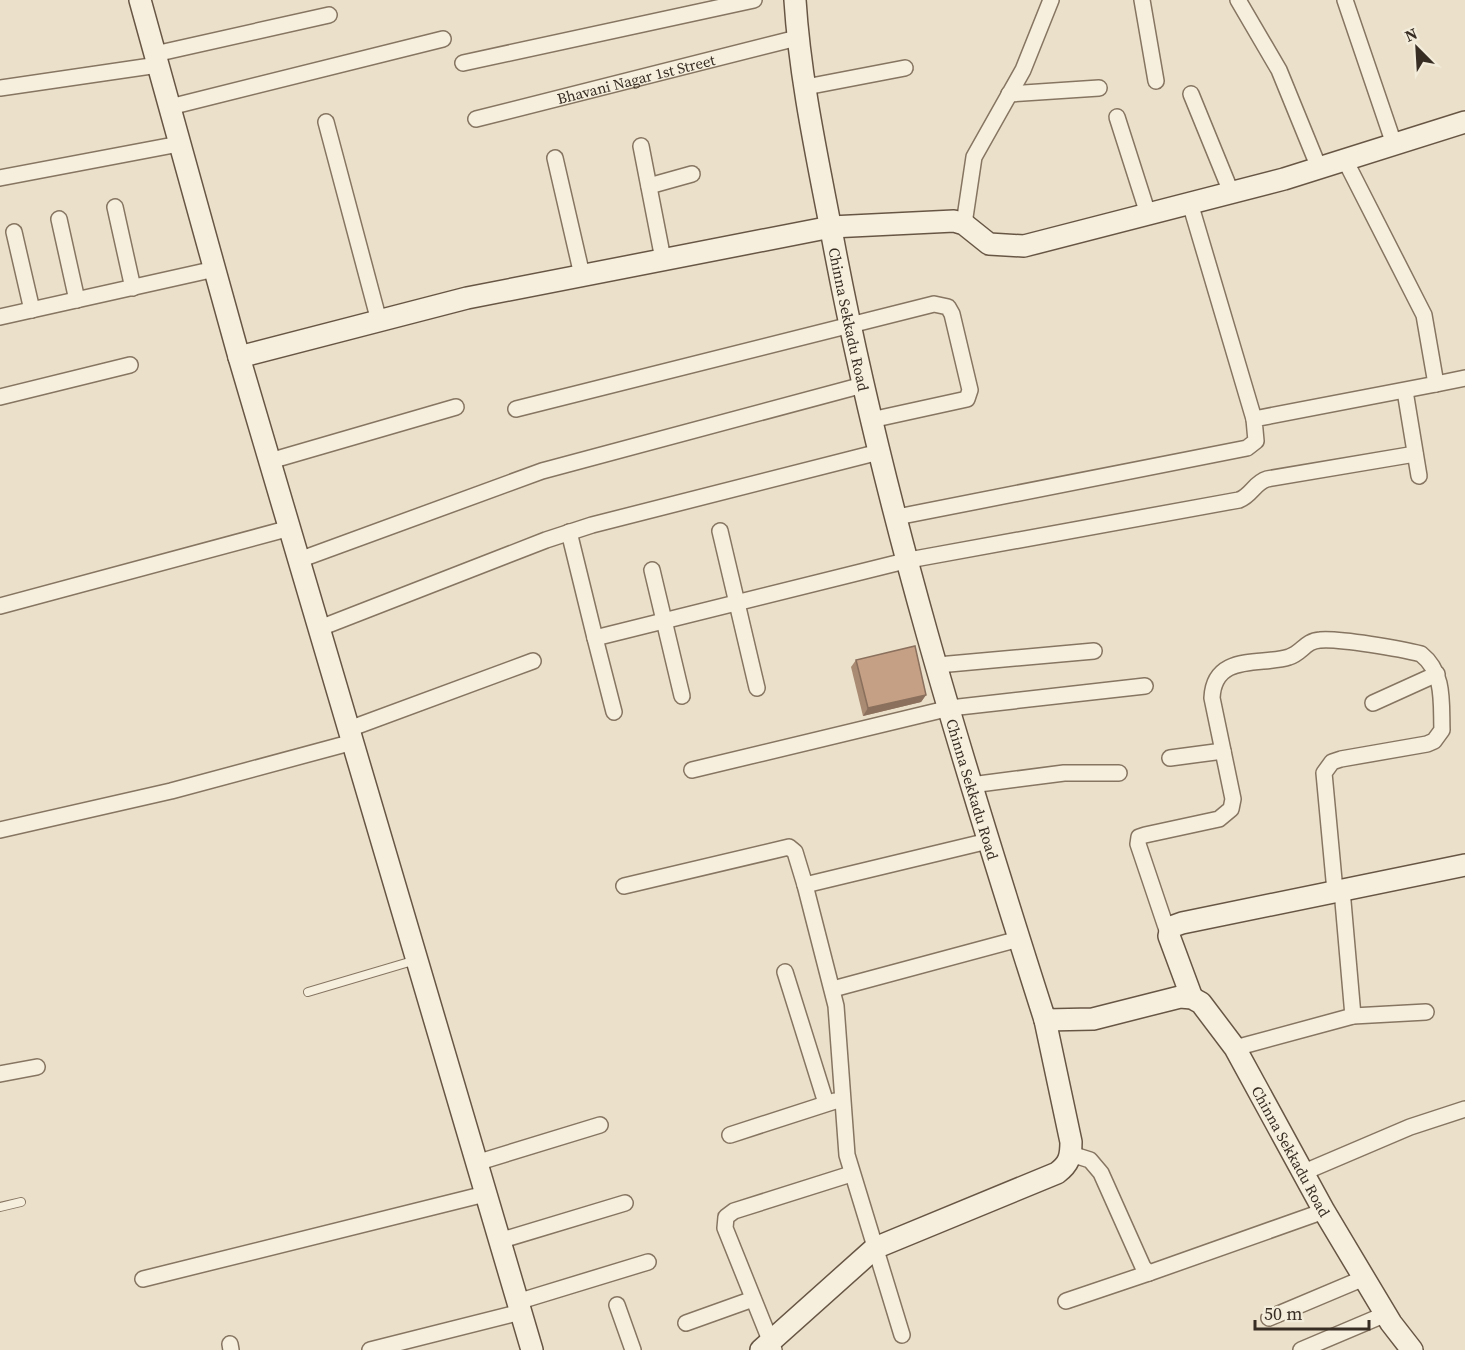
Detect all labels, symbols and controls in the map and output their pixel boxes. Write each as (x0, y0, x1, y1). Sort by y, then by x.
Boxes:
north arrow (1387, 18, 1447, 78)
text: N (1401, 22, 1421, 47)
street label: Bhavani Nagar 1st Street (555, 49, 717, 109)
street label: Chinna Sekkadu Road (824, 246, 875, 393)
street label: Chinna Sekkadu Road (942, 716, 1004, 863)
street label: Chinna Sekkadu Road (1247, 1082, 1336, 1221)
scale bar (1255, 1293, 1369, 1331)
text: 50 m (1264, 1301, 1302, 1326)

